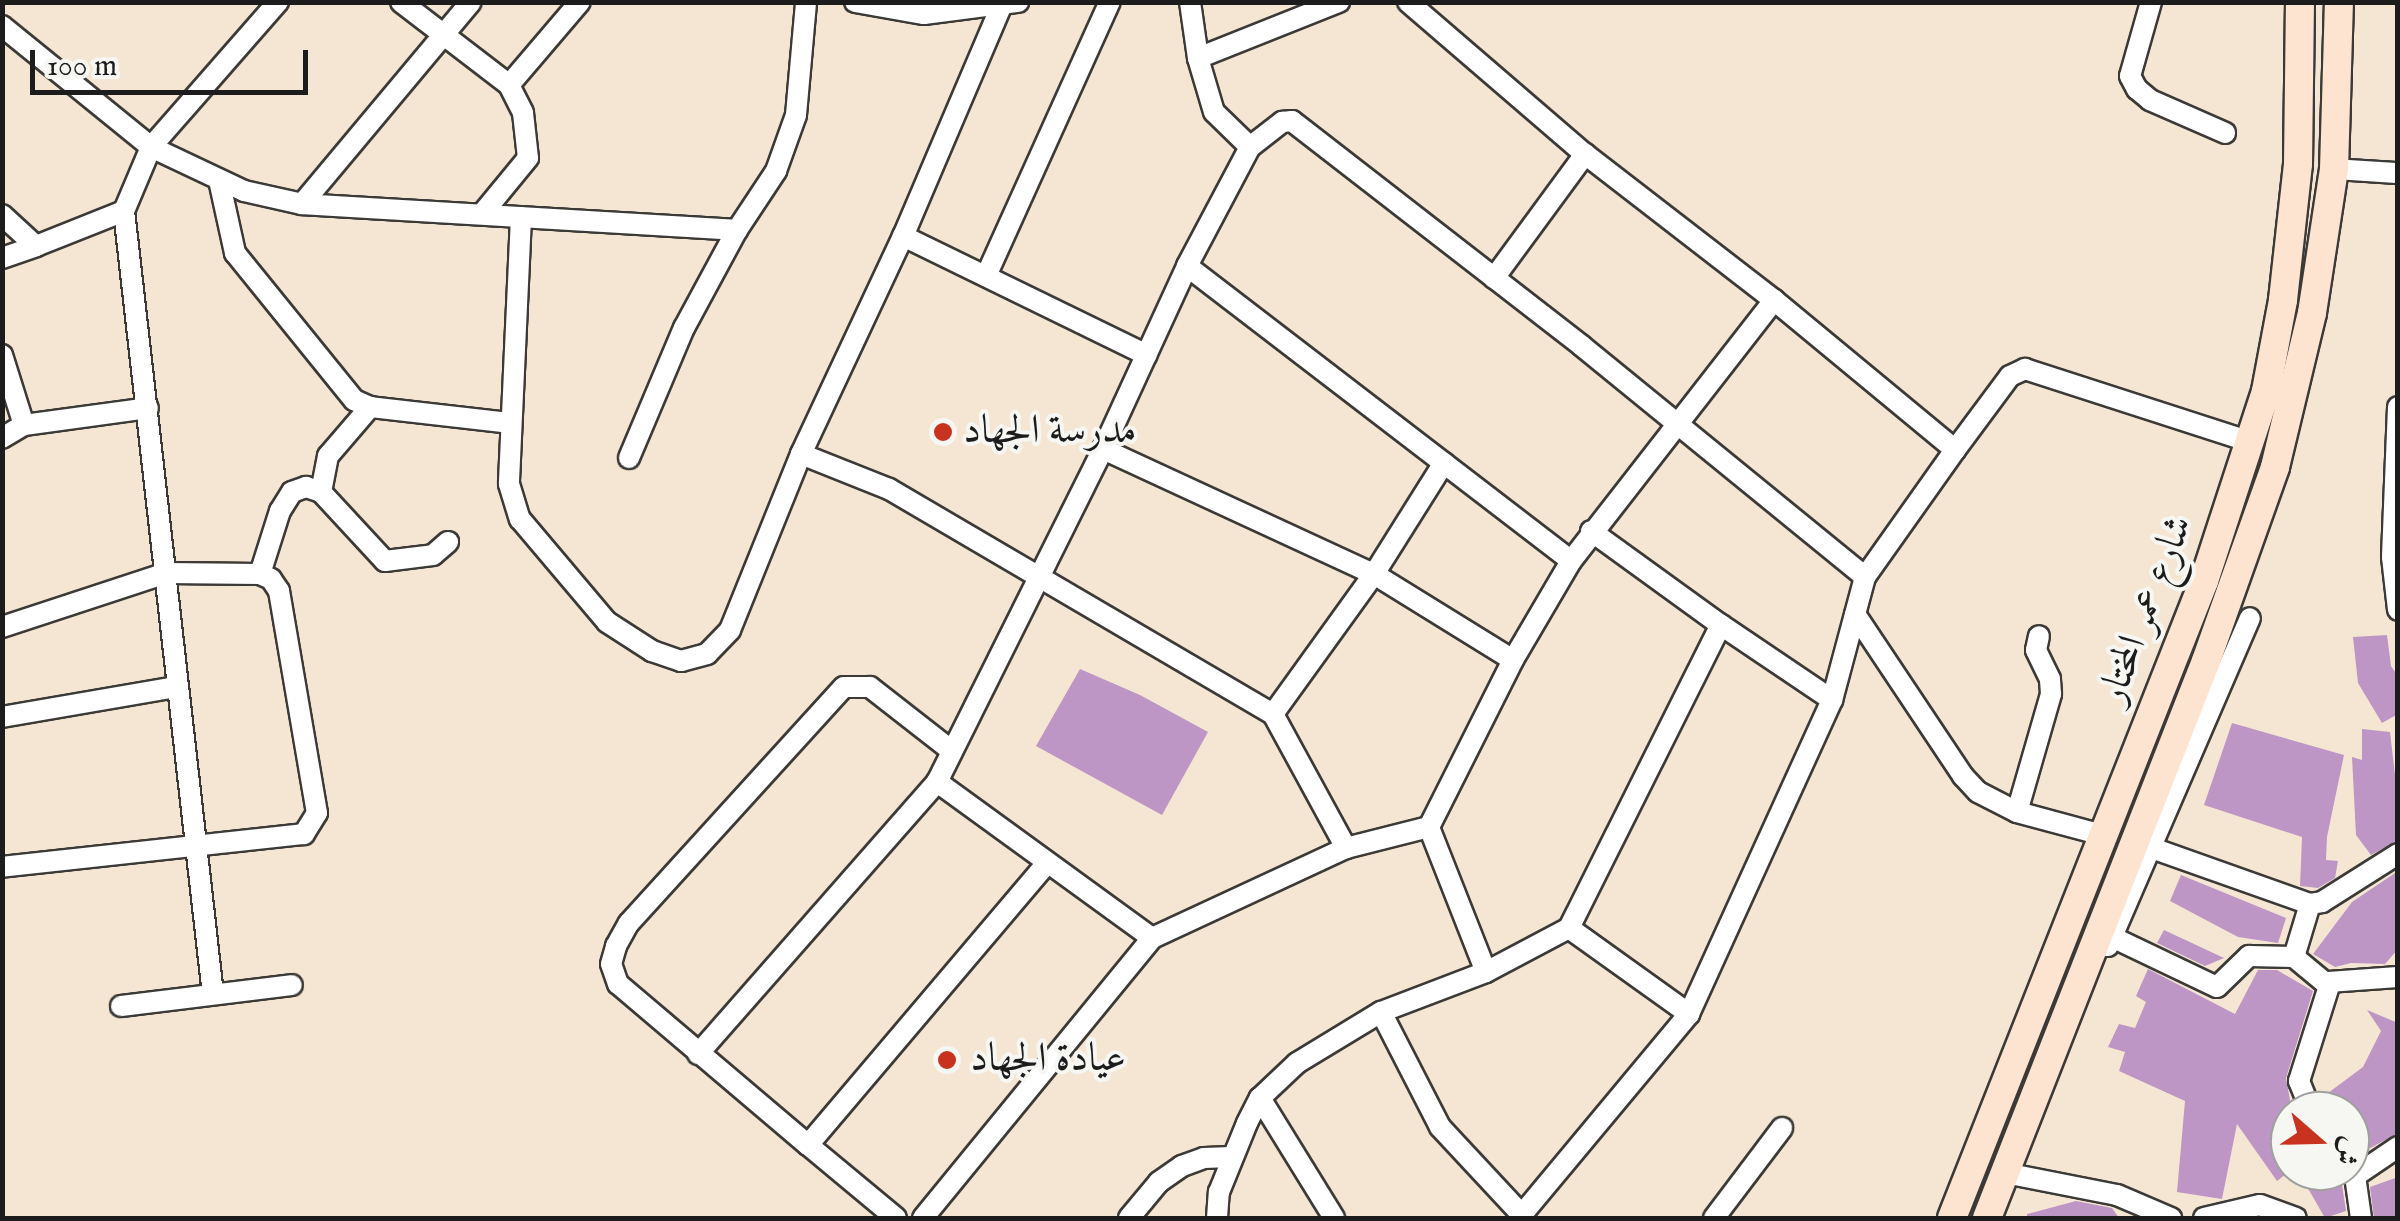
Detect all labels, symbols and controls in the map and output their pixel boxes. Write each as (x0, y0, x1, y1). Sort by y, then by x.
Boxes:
scale bar (35, 30, 312, 92)
text: 100 m (47, 48, 117, 86)
place label: مدرسة الجهاد (963, 408, 1137, 456)
marker: مدرسة الجهاد (932, 421, 954, 443)
street label: شارع عمر المختار (2089, 509, 2205, 711)
place label: عيادة الجهاد (970, 1036, 1126, 1084)
marker: عيادة الجهاد (934, 1047, 960, 1073)
north arrow (2270, 1091, 2370, 1191)
text: ش (2326, 1132, 2368, 1170)

